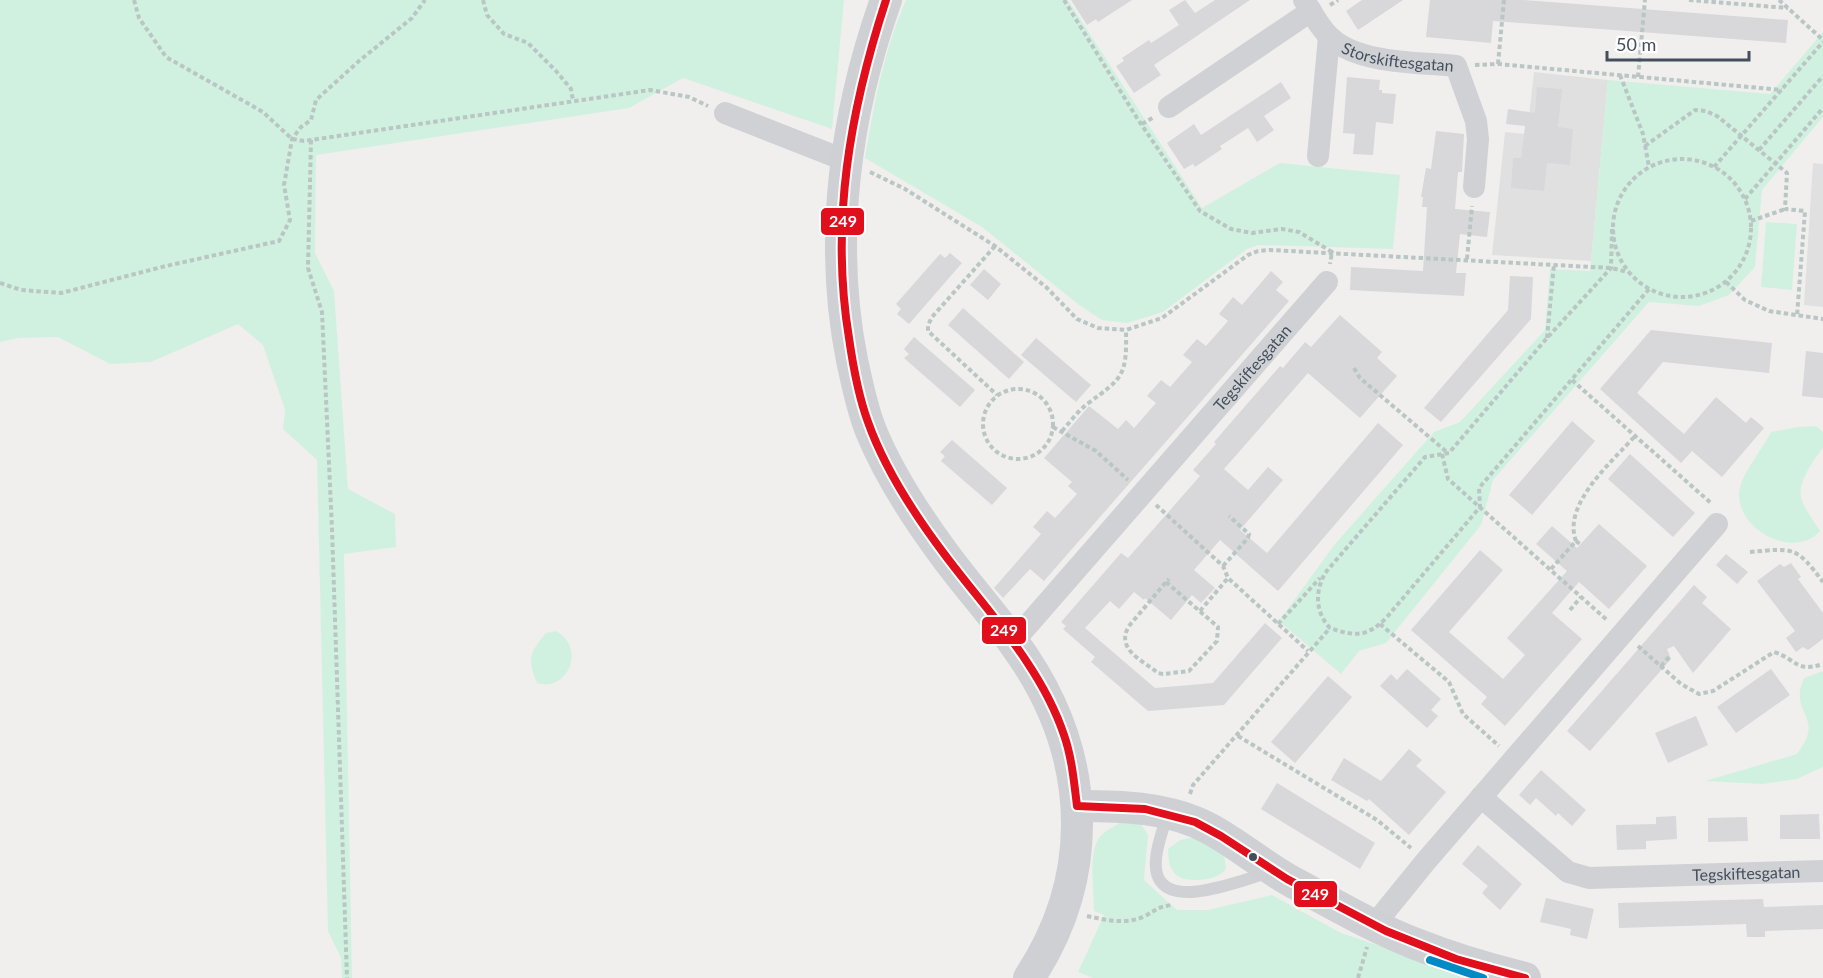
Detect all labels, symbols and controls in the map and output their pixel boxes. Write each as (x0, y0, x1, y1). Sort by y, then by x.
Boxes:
scale bar (1607, 24, 1750, 62)
text: 50 m (1616, 33, 1656, 55)
street label: Storskiftesgatan (1339, 38, 1455, 75)
line badge: 249 (820, 207, 865, 236)
text: 249 (829, 211, 857, 230)
street label: Tegskiftesgatan (1209, 320, 1295, 414)
line badge: 249 (981, 616, 1027, 645)
text: 249 (990, 620, 1018, 639)
unlabelled marker (1247, 851, 1259, 863)
street label: Tegskiftesgatan (1692, 862, 1801, 884)
line badge: 249 (1293, 880, 1338, 908)
text: 249 (1301, 884, 1329, 903)

